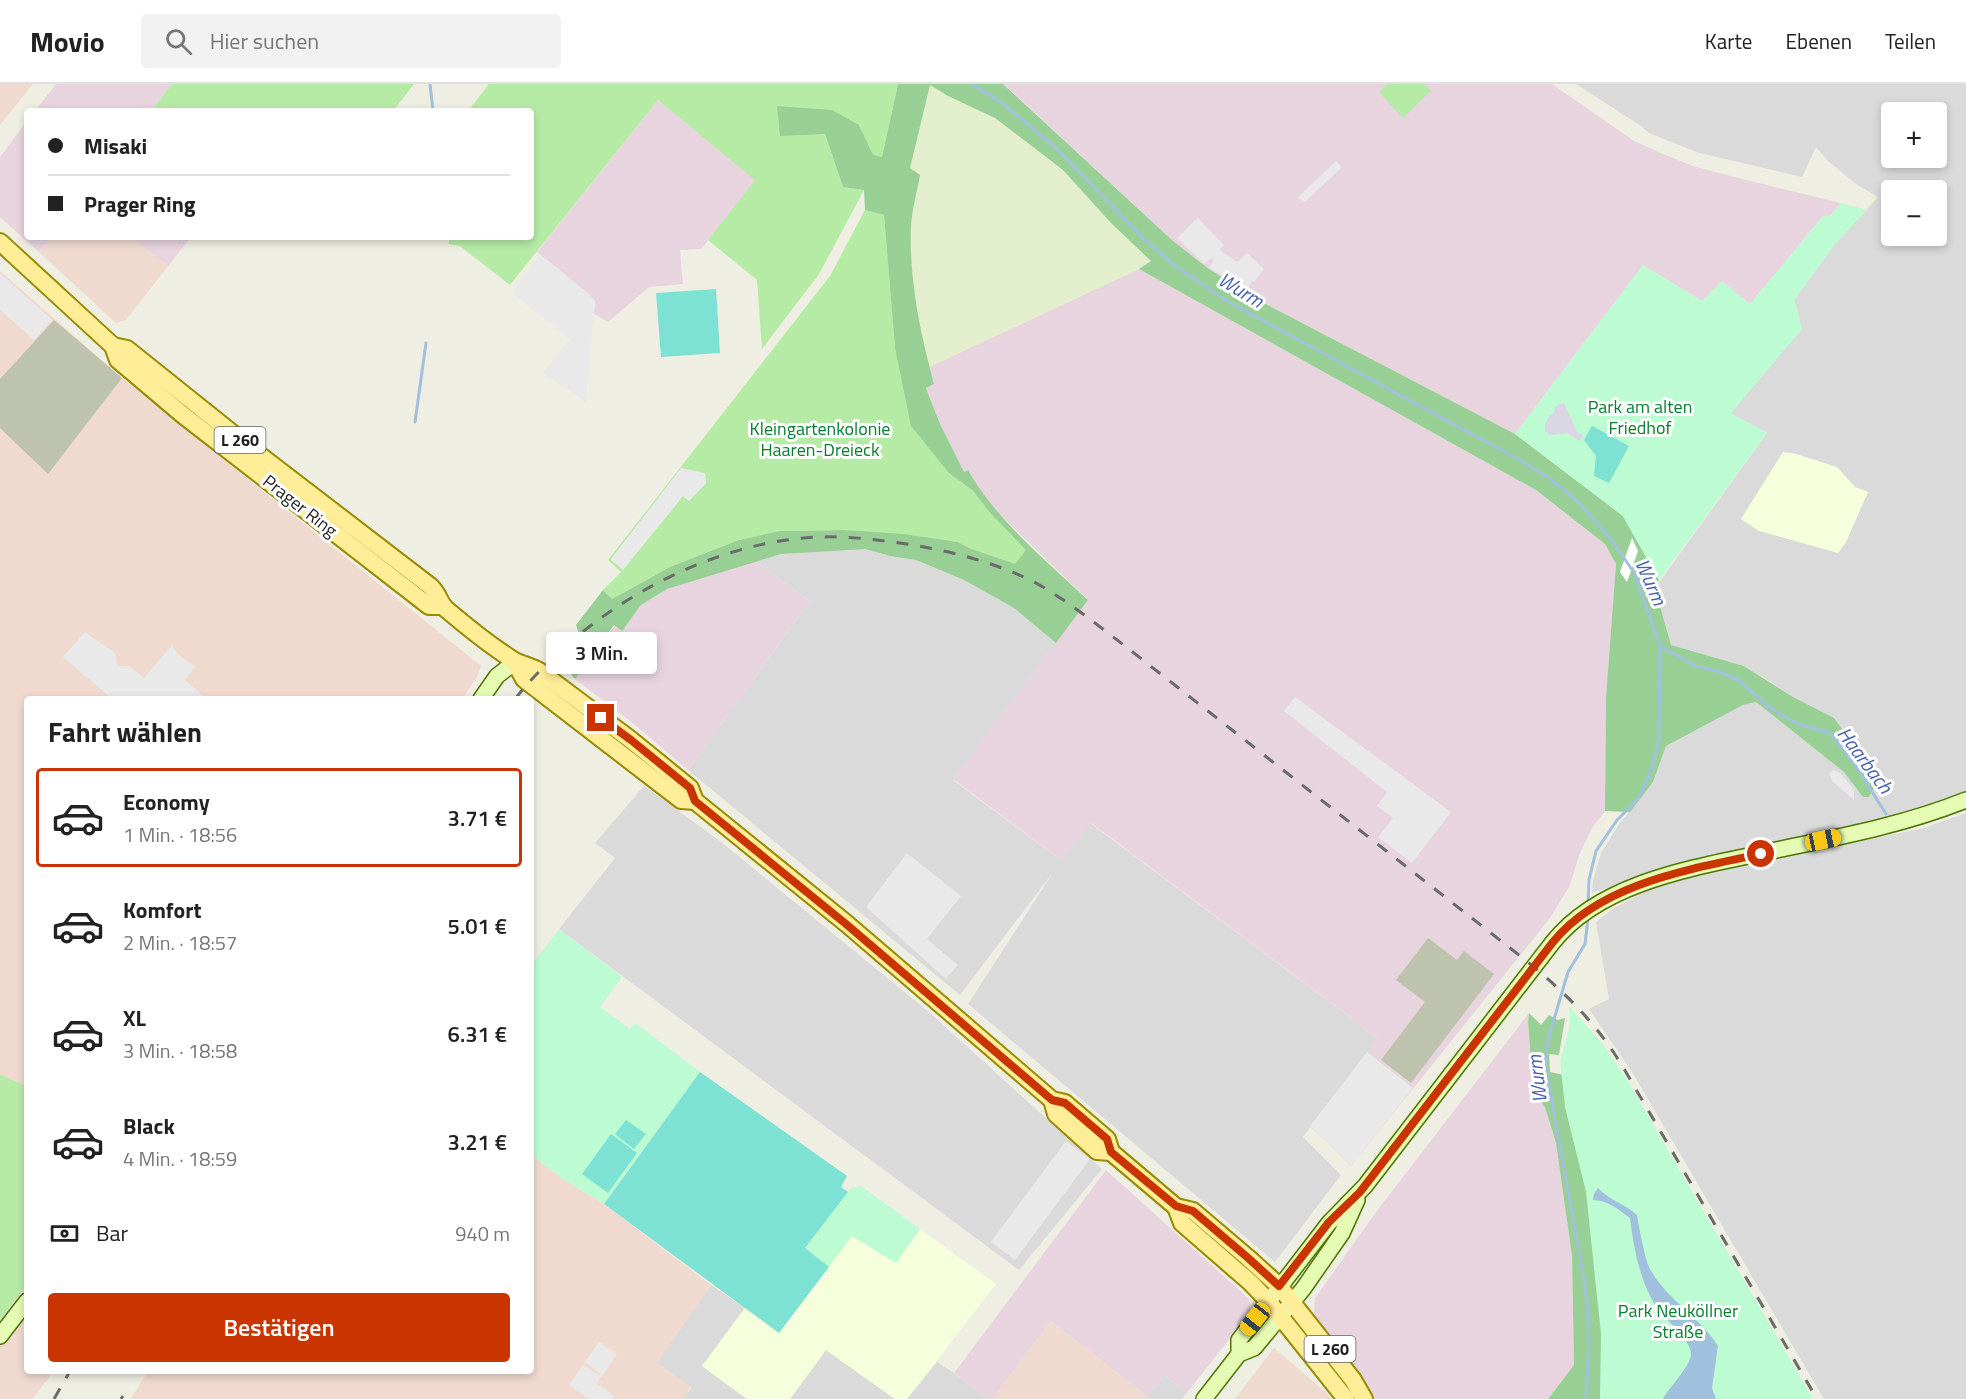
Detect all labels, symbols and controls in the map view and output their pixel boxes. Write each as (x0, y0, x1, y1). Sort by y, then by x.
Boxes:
search box (141, 14, 561, 68)
text: Movio (30, 20, 105, 63)
text: Hier suchen (210, 24, 319, 58)
icon: search (162, 25, 195, 58)
text: Karte (1705, 25, 1752, 57)
text: Ebenen (1785, 25, 1852, 57)
text: Teilen (1885, 25, 1936, 57)
map controls (1881, 102, 1947, 246)
button: + (1881, 102, 1947, 168)
text: Misaki (84, 129, 147, 163)
button: − (1881, 180, 1947, 246)
text: Prager Ring (84, 187, 196, 221)
water label: Wurm (1213, 264, 1270, 316)
park label: Park am alten Friedhof (1588, 393, 1692, 441)
park label: Kleingartenkolonie Haaren-Dreieck (750, 415, 890, 463)
road number: L 260 (214, 427, 266, 453)
street label: Prager Ring (257, 468, 343, 543)
water label: Wurm (1628, 554, 1676, 611)
callout: 3 Min. (546, 631, 656, 673)
text: 3 Min. (575, 637, 628, 668)
route end (587, 704, 614, 731)
text: Fahrt wählen (48, 711, 202, 752)
water label: Haarbach (1830, 720, 1901, 800)
text: Economy (123, 785, 210, 819)
icon: car (51, 791, 105, 845)
text: 3.71 € (448, 801, 507, 835)
text: 1 Min. · 18:56 (123, 819, 237, 850)
car (1804, 827, 1842, 853)
route start (1747, 840, 1774, 867)
text: Komfort (123, 893, 202, 927)
icon: car (51, 899, 105, 953)
text: 5.01 € (448, 909, 507, 943)
text: 2 Min. · 18:57 (123, 927, 237, 958)
text: XL (123, 1001, 146, 1035)
icon: car (51, 1007, 105, 1061)
text: 6.31 € (448, 1017, 507, 1051)
text: 3 Min. · 18:58 (123, 1035, 237, 1066)
water label: Wurm (1518, 1053, 1555, 1105)
text: Black (123, 1109, 175, 1143)
icon: car (51, 1115, 105, 1169)
text: 3.21 € (448, 1125, 507, 1159)
text: 4 Min. · 18:59 (123, 1143, 237, 1174)
text: Bar (96, 1216, 128, 1250)
icon: cash (48, 1217, 81, 1250)
text: 940 m (455, 1218, 510, 1249)
button: Bestätigen (48, 1293, 510, 1362)
park label: Park Neuköllner Straße (1618, 1297, 1738, 1345)
car (1237, 1299, 1273, 1339)
road number: L 260 (1304, 1336, 1356, 1362)

